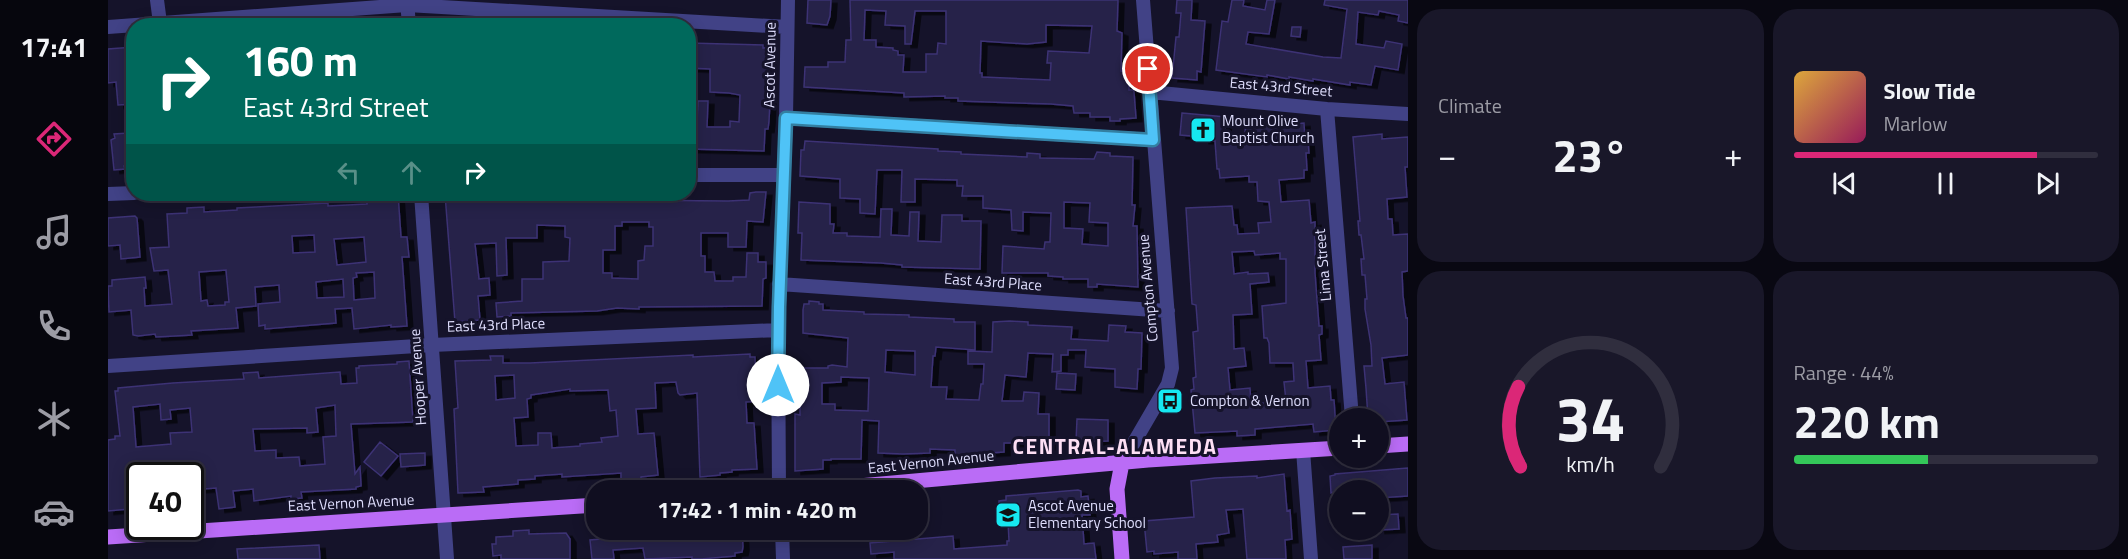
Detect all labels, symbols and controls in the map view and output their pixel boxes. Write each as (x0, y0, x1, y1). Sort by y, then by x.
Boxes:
street label: Ascot Avenue (757, 22, 782, 108)
text: 17:41 (20, 26, 88, 67)
text: 160 m (243, 28, 358, 92)
icon: right (144, 42, 222, 120)
pin (1122, 43, 1173, 94)
icon: arrive (1131, 52, 1164, 85)
street label: East 43rd Street (1229, 71, 1334, 103)
text: Slow Tide (1884, 74, 1975, 108)
text: East 43rd Street (243, 86, 429, 127)
text: Climate (1438, 90, 1502, 121)
text: Marlow (1884, 108, 1948, 139)
place label: Mount Olive Baptist Church (1222, 109, 1315, 149)
church icon: Mount Olive Baptist Church (1188, 115, 1218, 145)
icon: directions (33, 118, 75, 160)
text: 23° (1552, 121, 1628, 189)
text: − (1438, 130, 1456, 180)
text: + (1724, 130, 1742, 180)
icon: left (332, 156, 365, 189)
icon: ahead (395, 156, 428, 189)
icon: right (458, 156, 491, 189)
icon: previous (1828, 167, 1861, 200)
icon: pause (1929, 167, 1962, 200)
icon: next (2031, 167, 2064, 200)
icon: music (33, 211, 75, 253)
street label: Lima Street (1308, 227, 1337, 302)
street label: Compton Avenue (1131, 233, 1164, 343)
street label: East 43rd Place (943, 267, 1043, 296)
icon: phone (33, 305, 75, 347)
street label: East 43rd Place (446, 311, 545, 338)
street label: Hooper Avenue (403, 328, 432, 426)
position arrow (746, 353, 810, 417)
text: Range · 44% (1794, 357, 1894, 388)
text: 34 (1555, 370, 1625, 465)
bus stop icon: Compton & Vernon (1155, 386, 1185, 416)
text: 220 km (1794, 387, 1940, 455)
place label: Compton & Vernon (1190, 389, 1310, 412)
icon: climate (33, 398, 75, 440)
map controls (1329, 408, 1389, 540)
button: + (1329, 408, 1389, 468)
district label: CENTRAL-ALAMEDA (1013, 430, 1217, 462)
street label: East Vernon Avenue (867, 443, 995, 480)
text: km/h (1566, 449, 1615, 481)
speed limit sign: 40 (126, 462, 204, 540)
button: − (1329, 480, 1389, 540)
street label: East Vernon Avenue (287, 488, 415, 517)
icon: car (33, 491, 75, 533)
text: 17:42 · 1 min · 420 m (657, 493, 857, 527)
place label: Ascot Avenue Elementary School (1028, 494, 1146, 534)
school or university icon: Ascot Avenue Elementary School (993, 500, 1023, 530)

